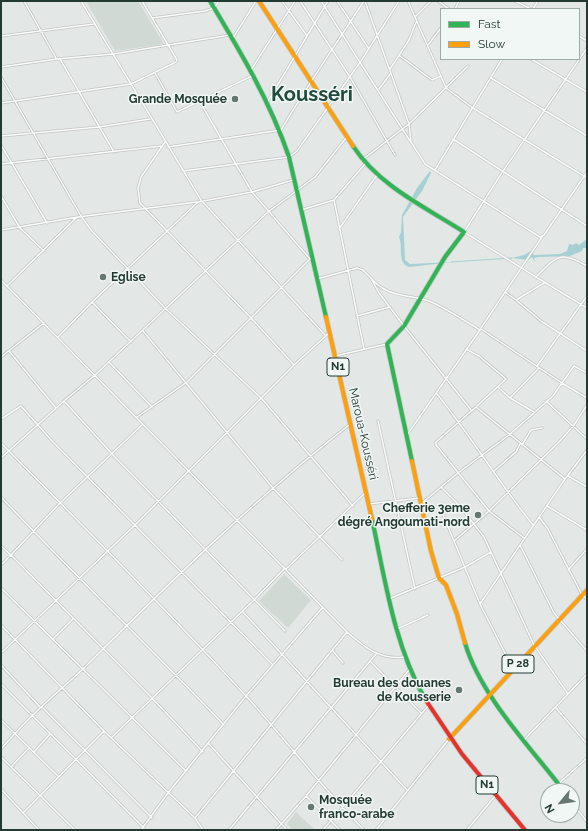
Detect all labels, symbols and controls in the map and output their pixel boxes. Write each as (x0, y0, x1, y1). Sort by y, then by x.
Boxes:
legend (440, 8, 580, 60)
text: Fast (478, 17, 501, 31)
text: Slow (478, 37, 505, 51)
district label: Kousséri (271, 83, 353, 107)
place label: Grande Mosquée (129, 92, 227, 106)
marker: Grande Mosquée (230, 94, 240, 104)
place label: Eglise (111, 270, 146, 284)
marker: Eglise (98, 272, 108, 282)
road number: N1 (327, 358, 349, 376)
street label: Maroua-Kousséri (345, 387, 381, 481)
place label: Chefferie 3eme dégré Angoumati-nord (338, 501, 470, 529)
marker: Chefferie 3eme dégré Angoumati-nord (473, 510, 483, 520)
road number: P 28 (502, 655, 534, 673)
place label: Bureau des douanes de Kousserie (333, 676, 451, 704)
marker: Bureau des douanes de Kousserie (454, 685, 464, 695)
road number: N1 (476, 776, 498, 794)
north arrow (540, 783, 580, 823)
place label: Mosquée franco-arabe (319, 793, 394, 821)
marker: Mosquée franco-arabe (306, 802, 316, 812)
text: N (542, 802, 558, 815)

